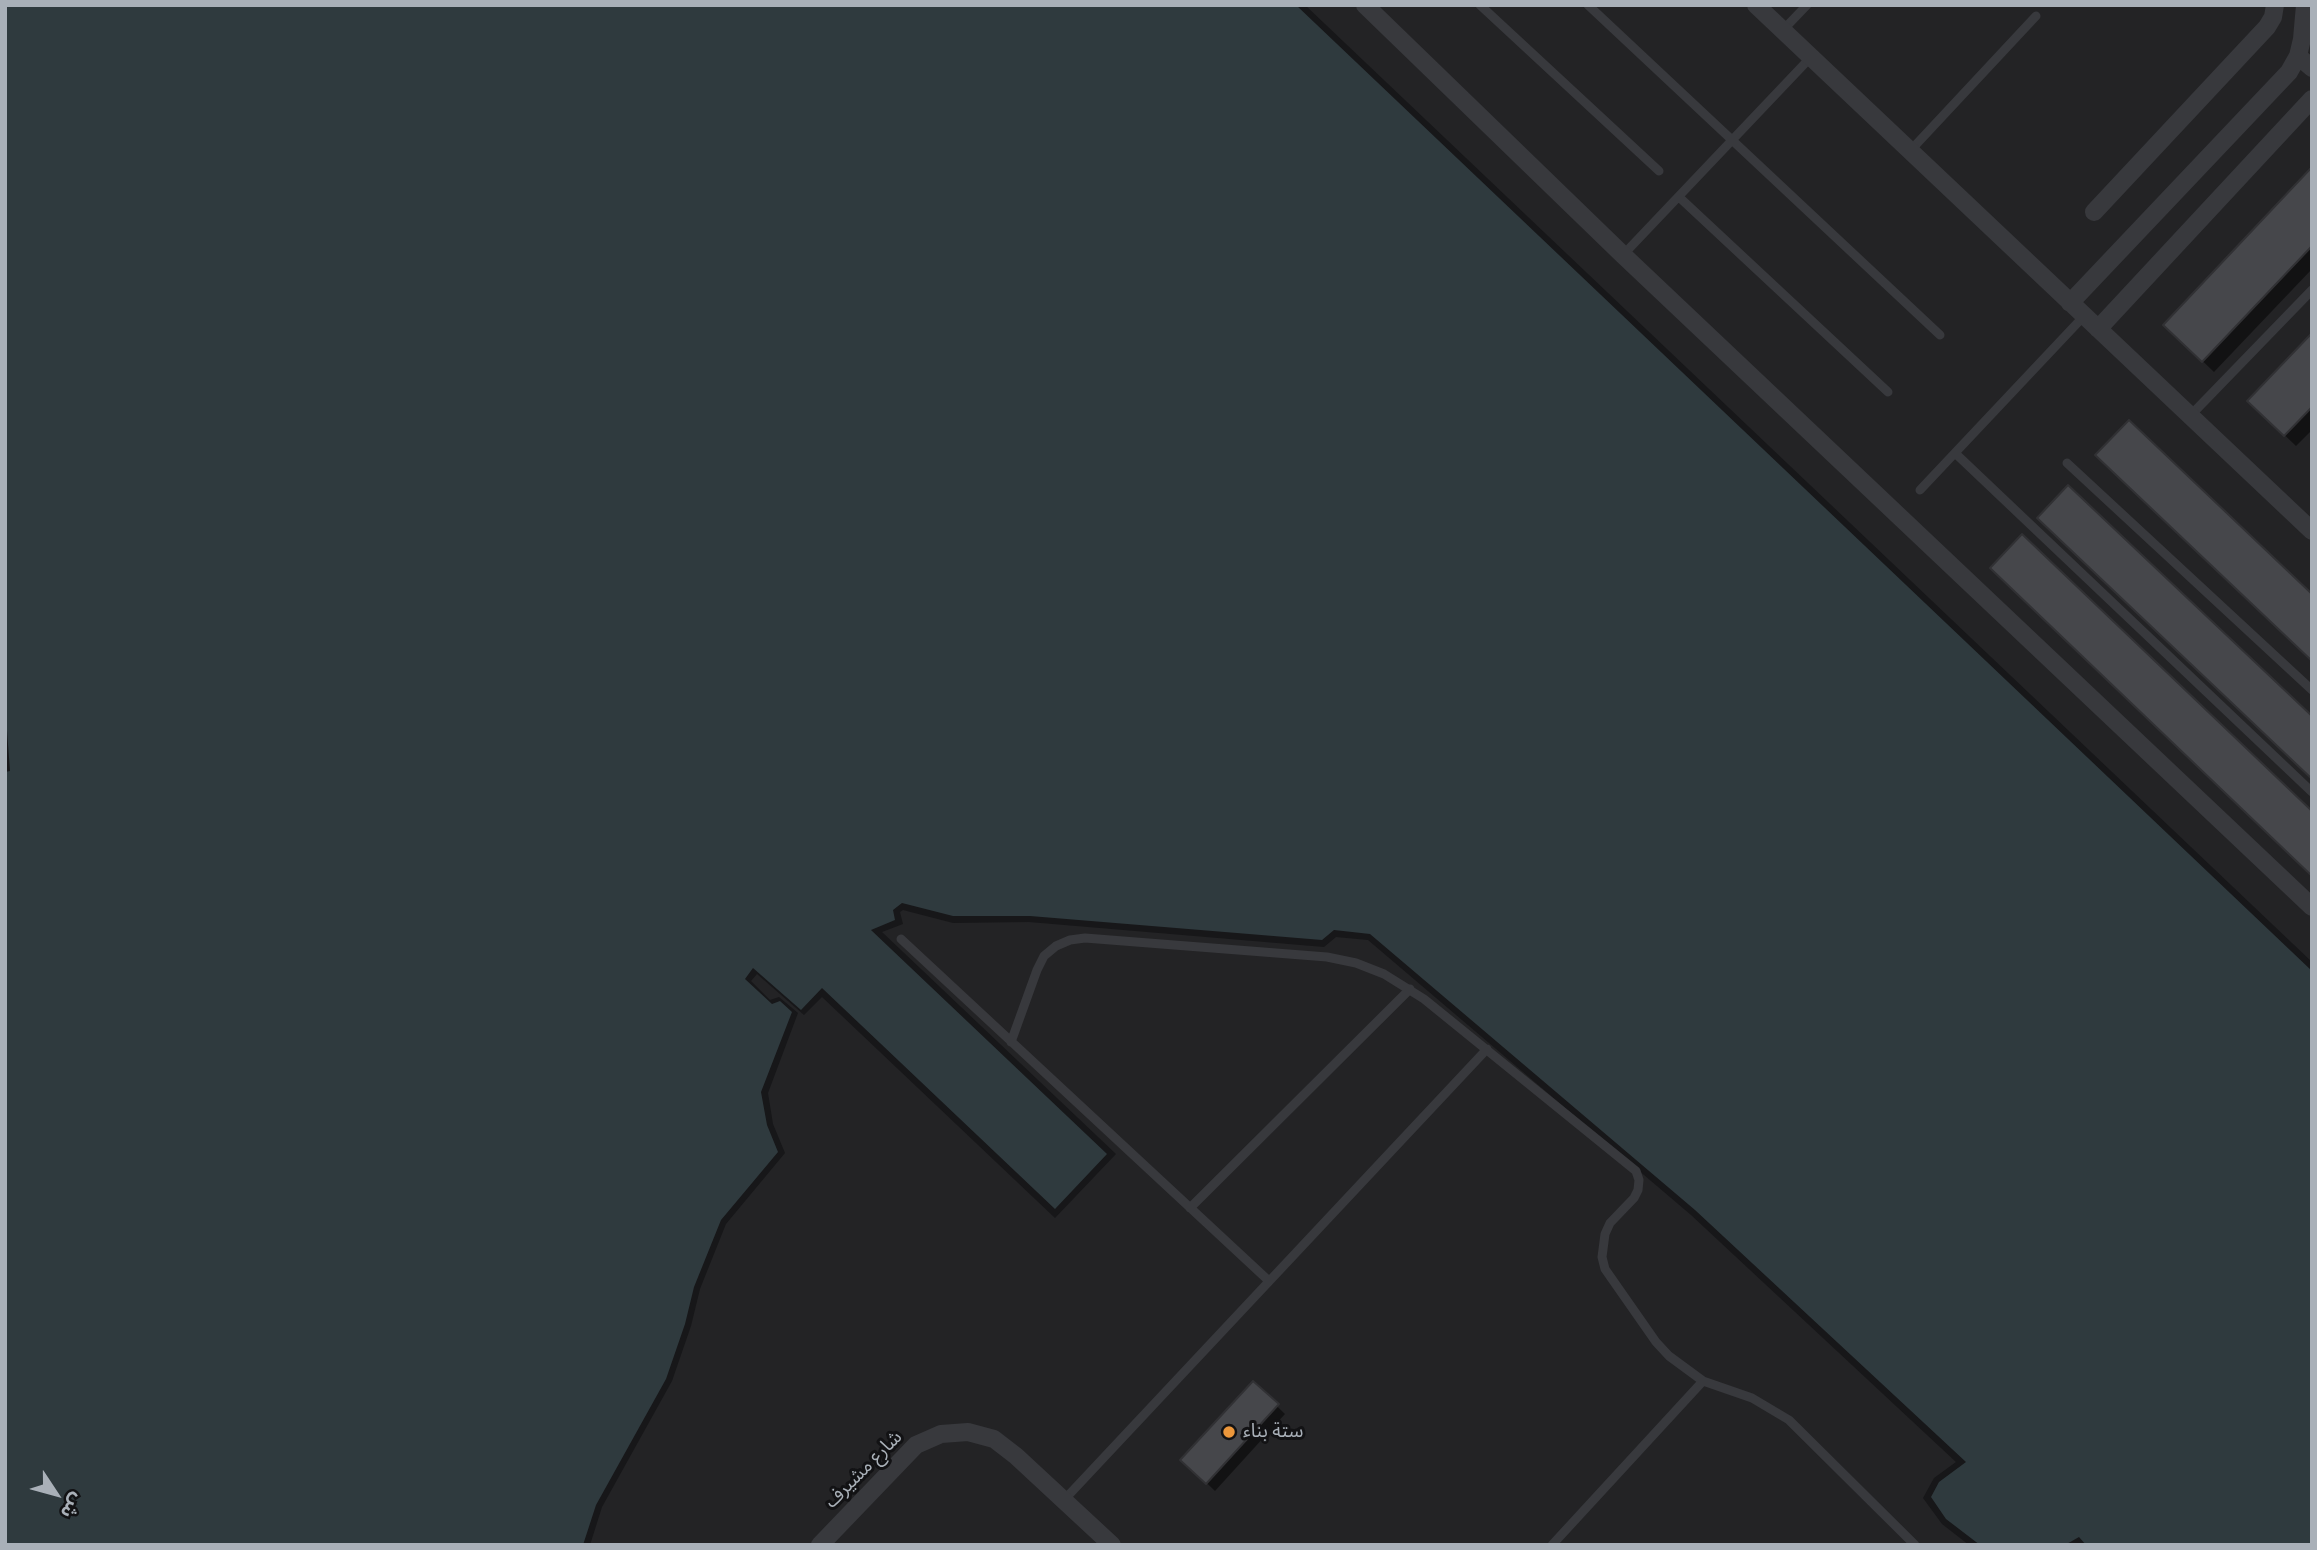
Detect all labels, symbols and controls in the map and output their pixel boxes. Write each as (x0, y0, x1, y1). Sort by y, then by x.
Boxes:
place label: ستة بناء (1243, 1421, 1303, 1443)
marker: ستة بناء (1221, 1424, 1237, 1440)
street label: شارع مشيرف (821, 1427, 907, 1513)
north arrow (21, 1459, 91, 1529)
text: ش (54, 1488, 93, 1526)

